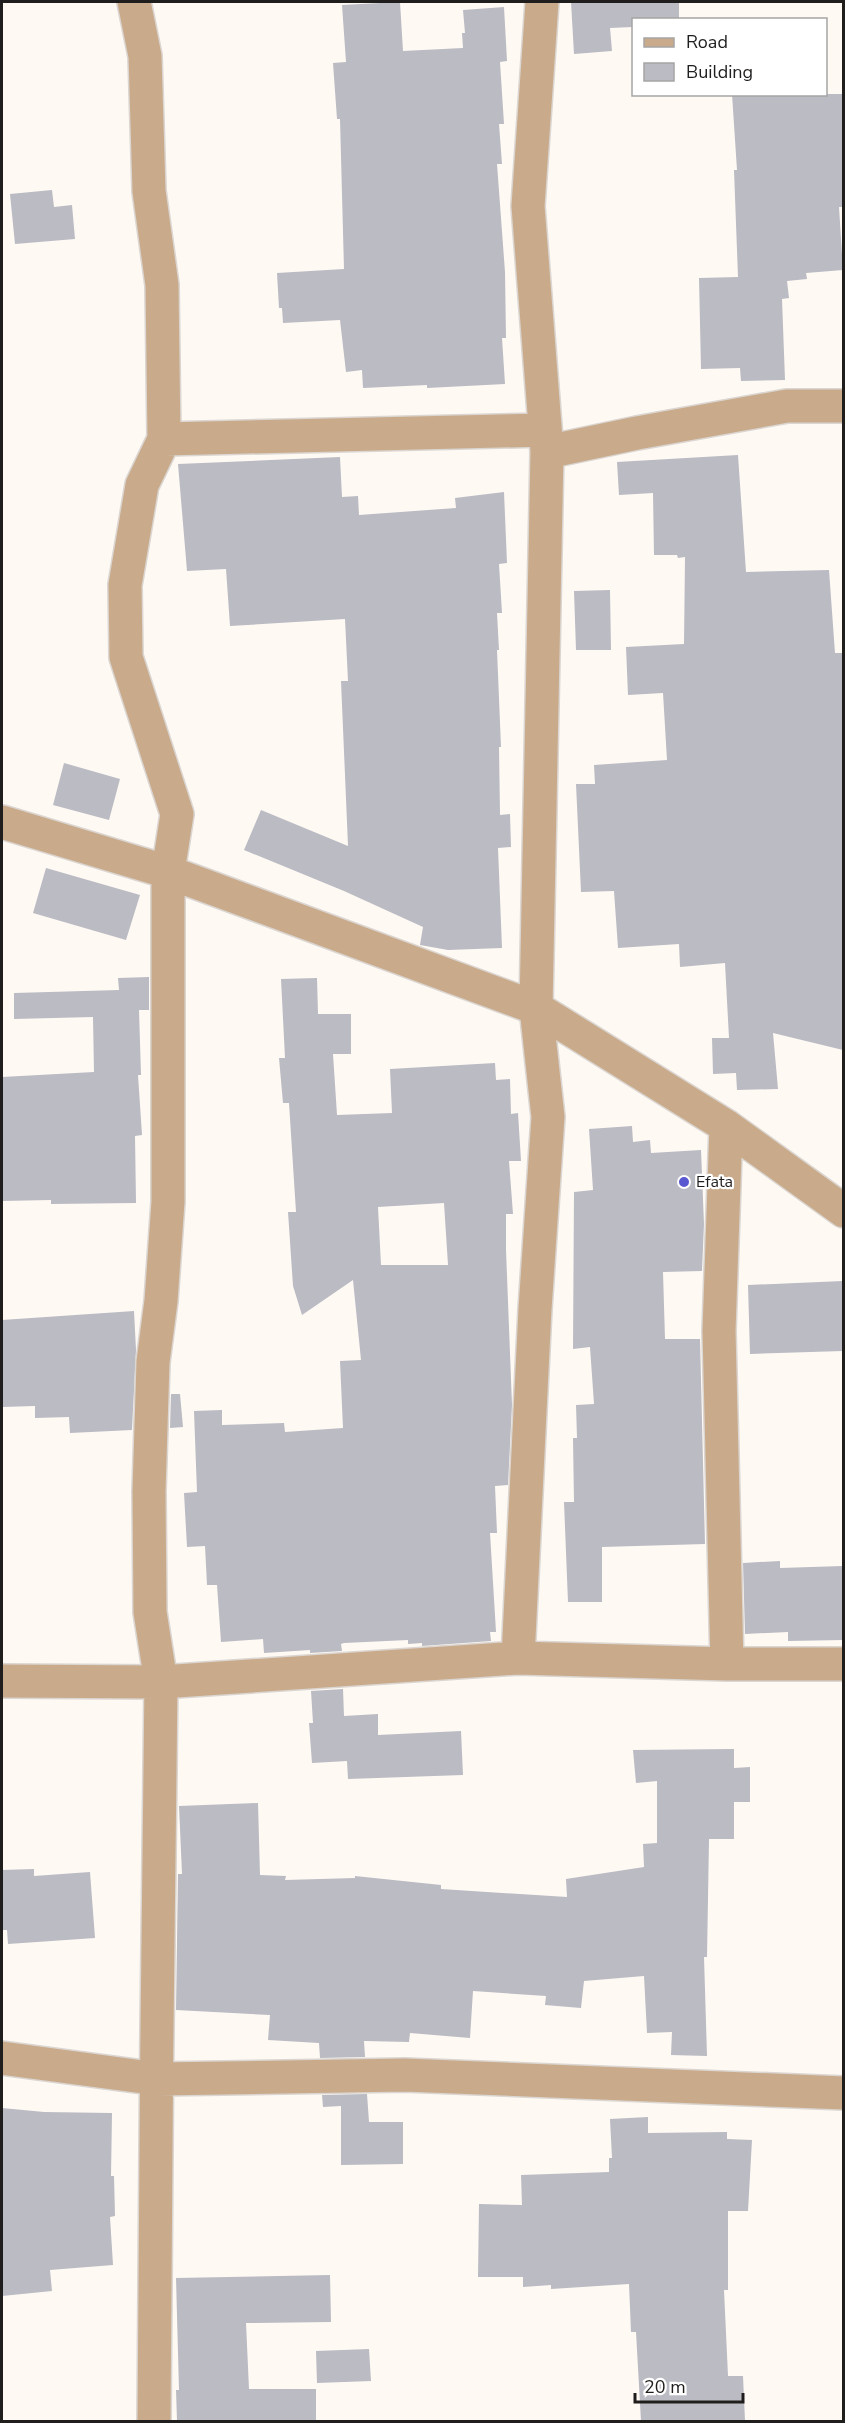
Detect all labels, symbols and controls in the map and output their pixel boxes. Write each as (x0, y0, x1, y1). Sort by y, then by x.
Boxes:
legend (632, 18, 827, 96)
text: Road (686, 30, 728, 54)
text: Building (686, 60, 753, 84)
place label: Efata (696, 1171, 733, 1193)
marker: Efata (677, 1175, 691, 1189)
scale bar (635, 2366, 743, 2404)
text: 20 m (644, 2375, 686, 2399)

